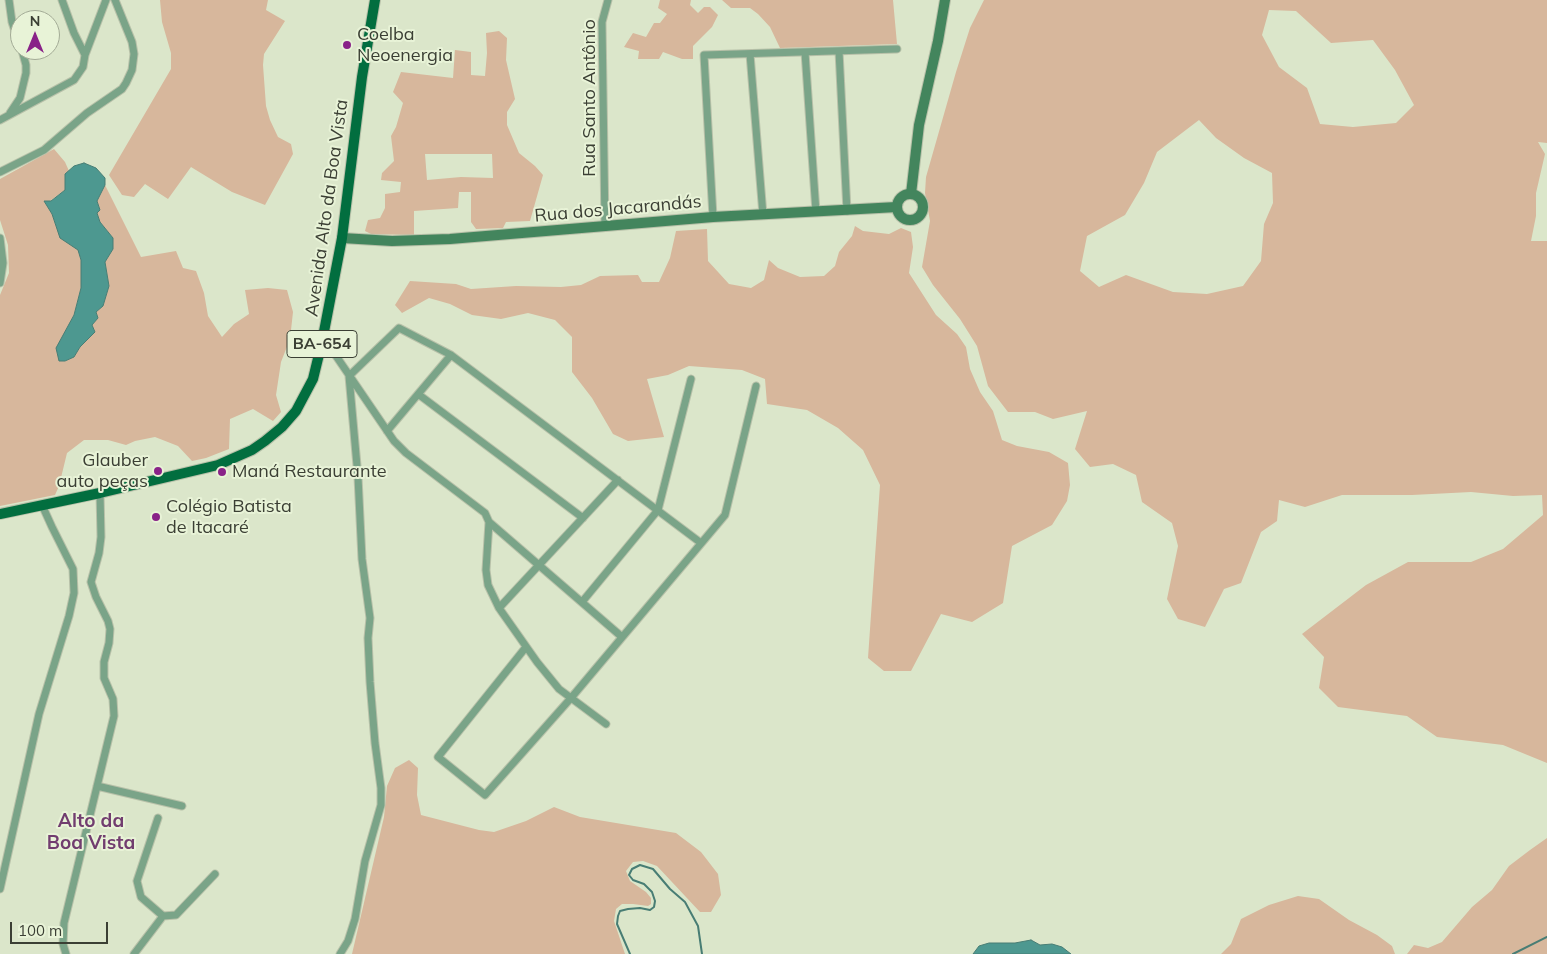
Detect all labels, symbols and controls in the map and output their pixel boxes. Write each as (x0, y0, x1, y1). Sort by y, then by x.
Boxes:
north arrow (10, 10, 60, 60)
text: N (30, 12, 40, 30)
street label: Rua Santo Antônio (579, 19, 601, 177)
place label: Coelba Neoenergia (357, 24, 453, 66)
marker: Coelba Neoenergia (341, 39, 353, 51)
street label: Avenida Alto da Boa Vista (301, 98, 353, 318)
street label: Rua dos Jacarandás (534, 191, 702, 227)
road number: BA-654 (287, 330, 357, 358)
place label: Glauber auto peças (56, 450, 148, 492)
place label: Maná Restaurante (232, 461, 386, 483)
marker: Glauber auto peças (152, 465, 164, 477)
marker: Maná Restaurante (216, 466, 228, 478)
place label: Colégio Batista de Itacaré (166, 496, 292, 538)
marker: Colégio Batista de Itacaré (150, 511, 162, 523)
district label: Alto da Boa Vista (47, 810, 135, 854)
scale bar (12, 912, 110, 944)
text: 100 m (18, 921, 62, 940)

